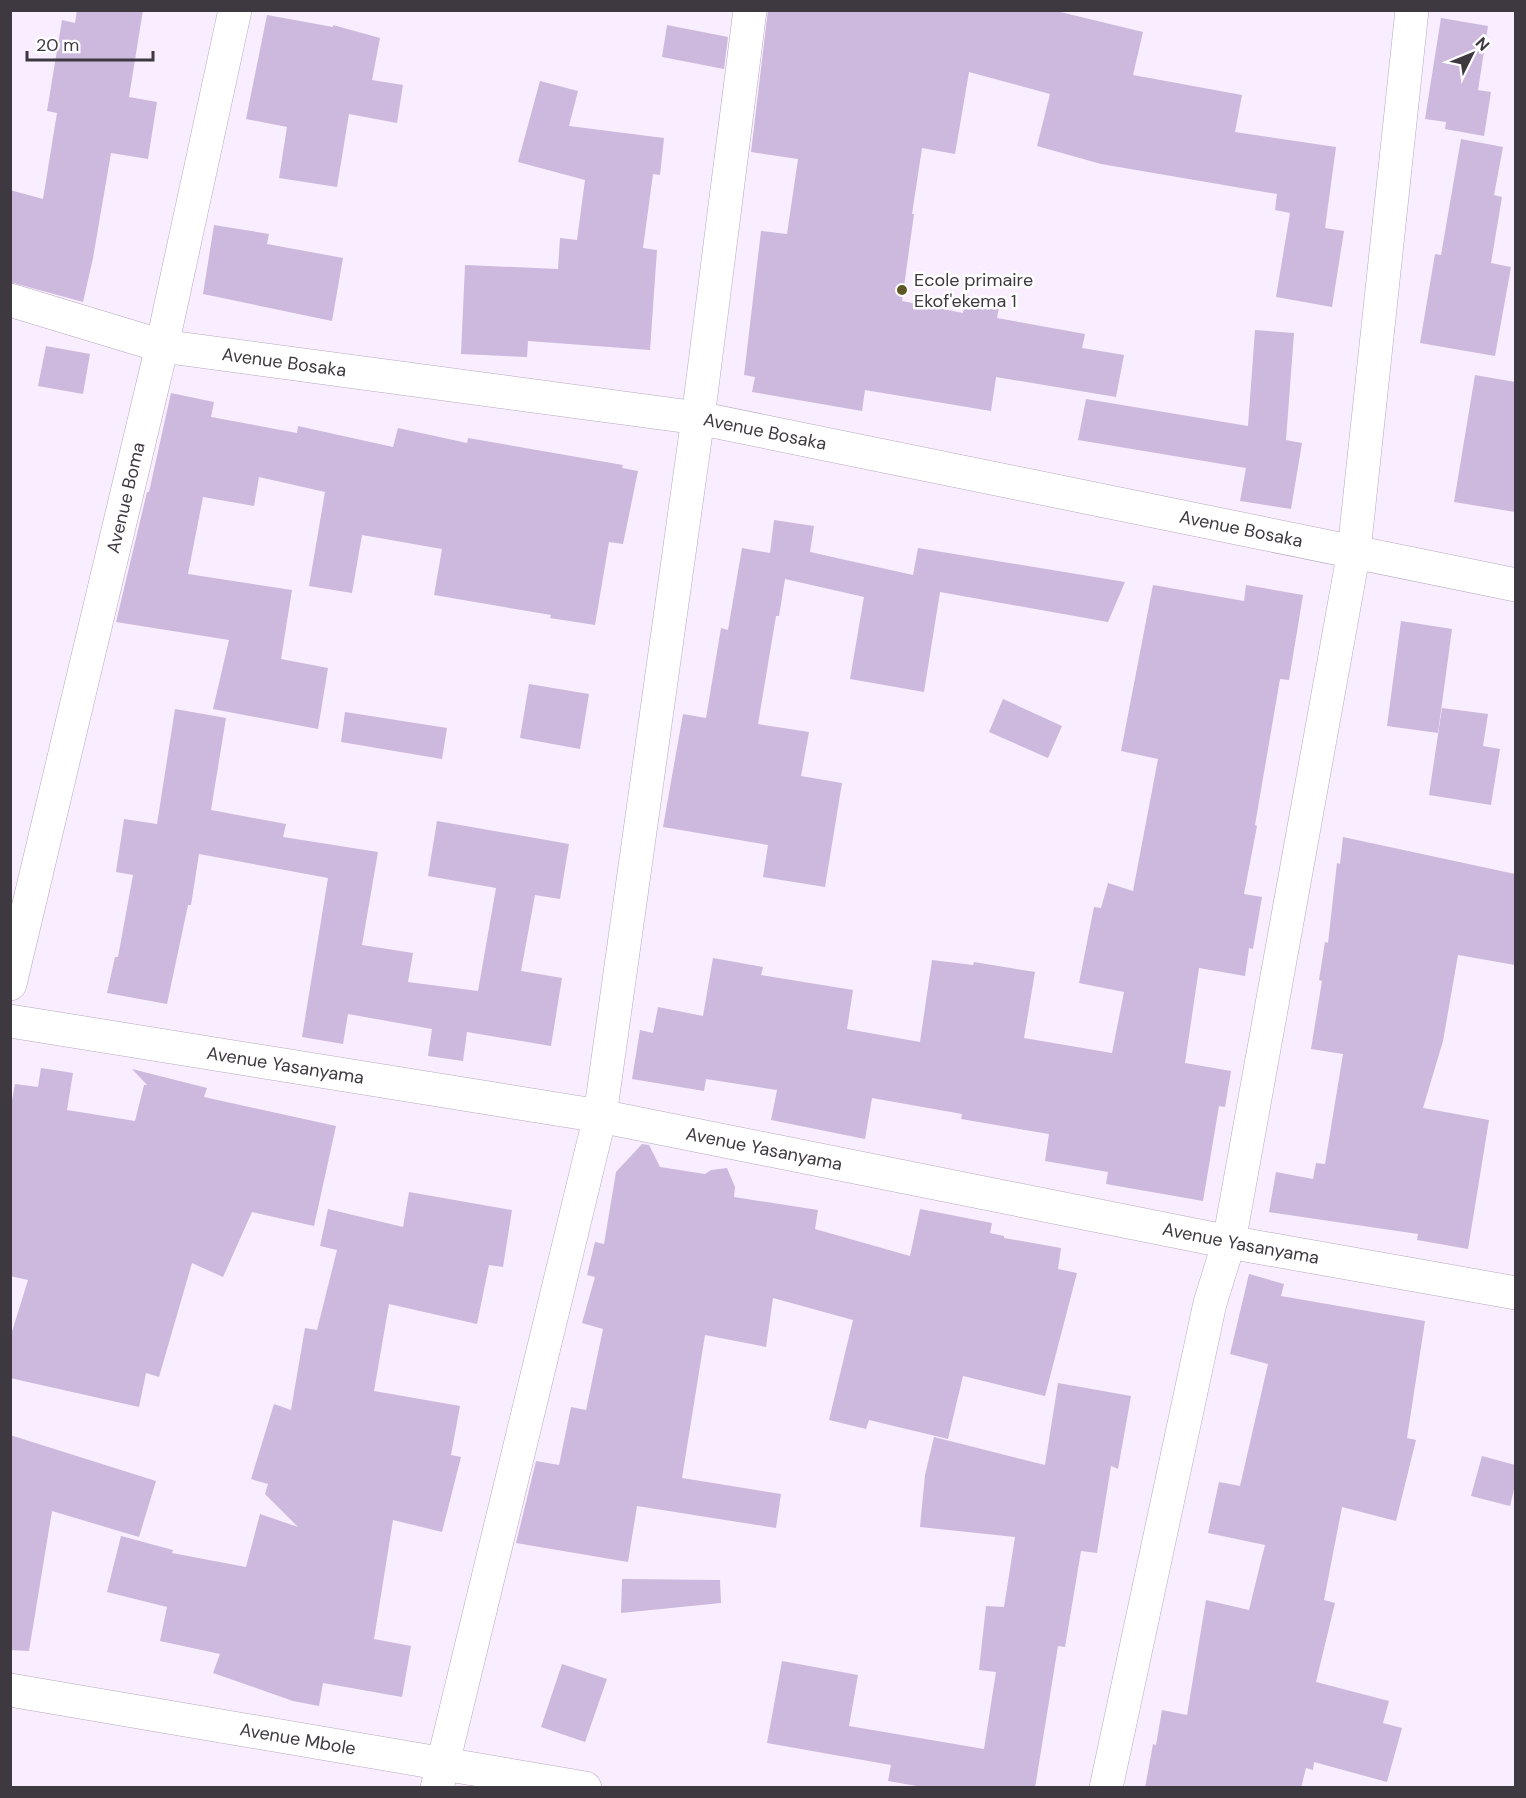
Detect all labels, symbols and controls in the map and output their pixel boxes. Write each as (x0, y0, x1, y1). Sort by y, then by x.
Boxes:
scale bar (27, 24, 153, 62)
north arrow (1442, 24, 1502, 84)
text: 20 m (36, 33, 79, 57)
text: N (1471, 33, 1494, 56)
place label: Ecole primaire Ekof'ekema 1 (914, 268, 1033, 313)
marker: Ecole primaire Ekof'ekema 1 (895, 283, 909, 297)
street label: Avenue Bosaka (220, 342, 348, 383)
street label: Avenue Bosaka (701, 407, 829, 456)
street label: Avenue Boma (101, 440, 151, 556)
street label: Avenue Bosaka (1177, 505, 1305, 553)
street label: Avenue Yasanyama (205, 1041, 366, 1090)
street label: Avenue Yasanyama (684, 1122, 844, 1176)
street label: Avenue Yasanyama (1160, 1217, 1321, 1270)
street label: Avenue Mbole (238, 1717, 358, 1761)

